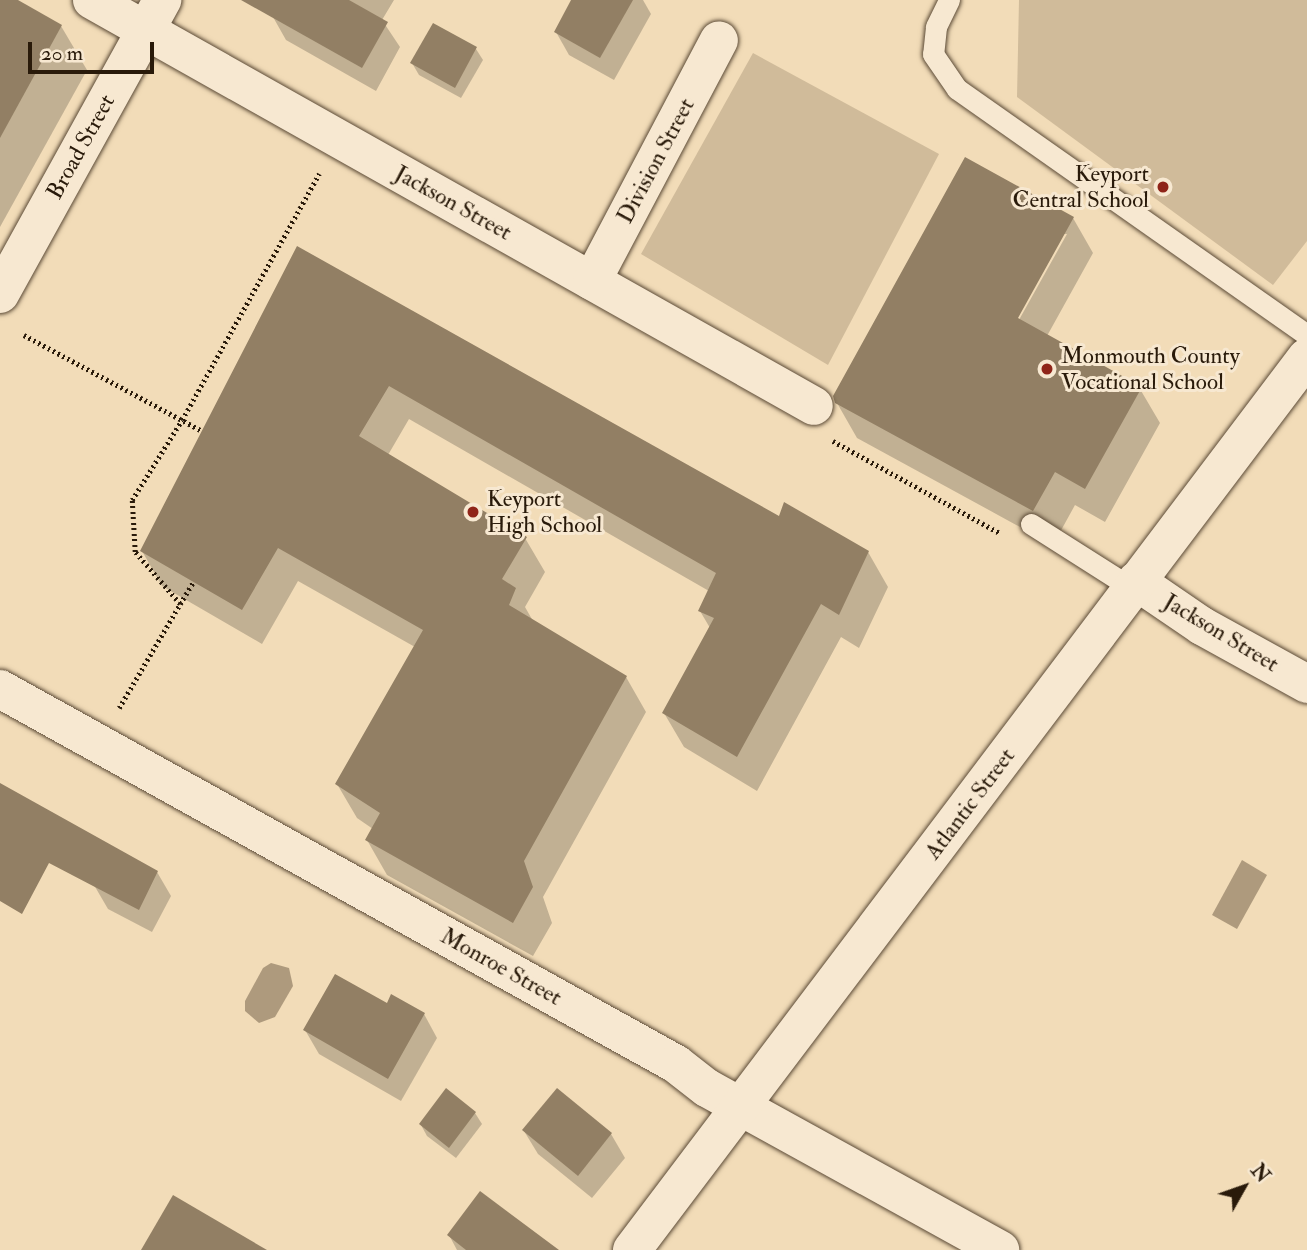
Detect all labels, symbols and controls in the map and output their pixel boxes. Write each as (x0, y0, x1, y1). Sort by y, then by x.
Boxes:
scale bar (32, 28, 158, 72)
text: 20 m (41, 40, 83, 67)
street label: Broad Street (41, 90, 121, 204)
street label: Division Street (611, 94, 701, 228)
street label: Jackson Street (390, 160, 516, 246)
place label: Keyport Central School (1013, 160, 1149, 214)
marker: Keyport Central School (1155, 179, 1171, 195)
place label: Monmouth County Vocational School (1061, 342, 1240, 396)
marker: Monmouth County Vocational School (1039, 361, 1055, 377)
place label: Keyport High School (487, 485, 602, 539)
marker: Keyport High School (465, 504, 481, 520)
street label: Jackson Street (1158, 588, 1284, 678)
street label: Atlantic Street (919, 743, 1021, 865)
street label: Monroe Street (436, 922, 566, 1012)
north arrow (1209, 1152, 1279, 1222)
text: N (1245, 1159, 1275, 1188)

